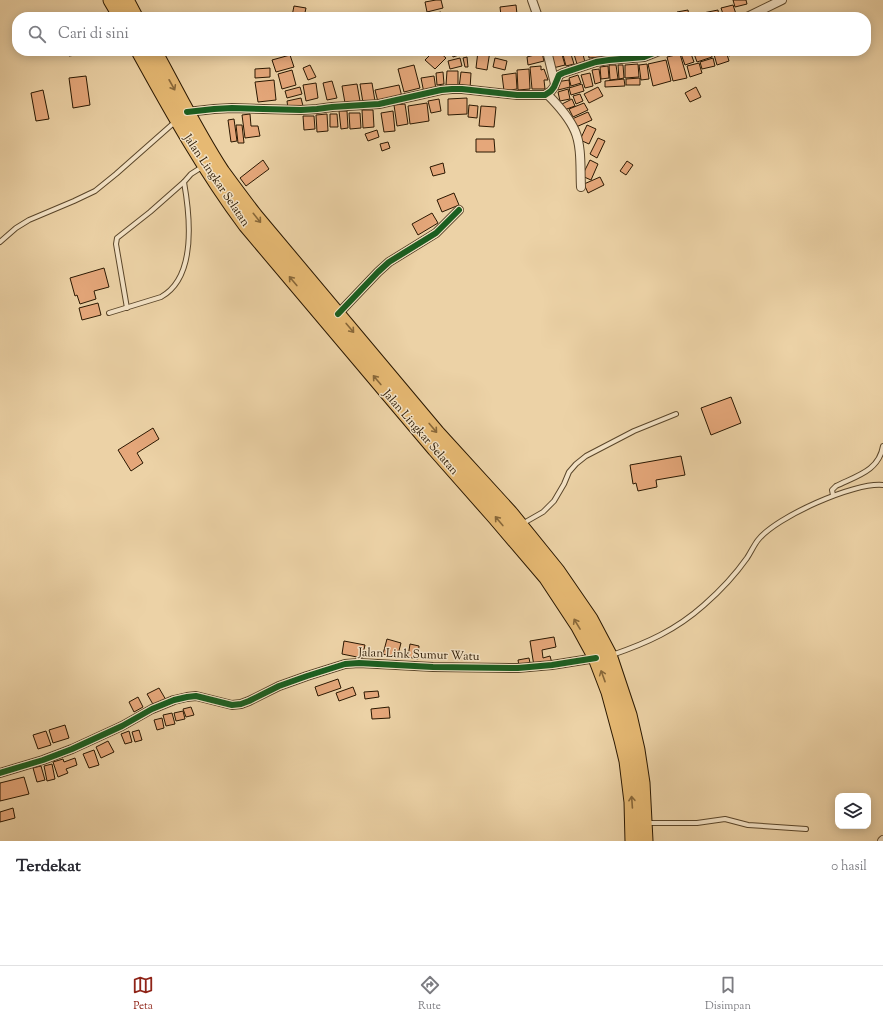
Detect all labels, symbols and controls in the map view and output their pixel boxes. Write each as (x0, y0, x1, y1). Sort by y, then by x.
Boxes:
search box (12, 12, 871, 56)
icon: search (26, 23, 48, 45)
text: Cari di sini (58, 24, 129, 45)
one-way arrow (169, 79, 177, 91)
street label: Jalan Lingkar Selatan (178, 130, 254, 230)
one-way arrow (253, 213, 262, 224)
one-way arrow (288, 276, 297, 286)
one-way arrow (345, 323, 354, 334)
one-way arrow (372, 375, 381, 386)
street label: Jalan Lingkar Selatan (377, 385, 463, 479)
one-way arrow (429, 423, 438, 433)
one-way arrow (494, 516, 503, 526)
one-way arrow (573, 618, 581, 630)
street label: Jalan Link Sumur Watu (357, 644, 480, 666)
one-way arrow (598, 670, 606, 682)
map controls (835, 793, 871, 829)
button: layers (835, 793, 871, 829)
one-way arrow (628, 796, 635, 809)
text: Terdekat (16, 855, 81, 879)
text: 0 hasil (831, 858, 867, 876)
tab: Peta (132, 974, 154, 1014)
tab: Rute (418, 974, 441, 1014)
tab: Disimpan (705, 974, 751, 1014)

